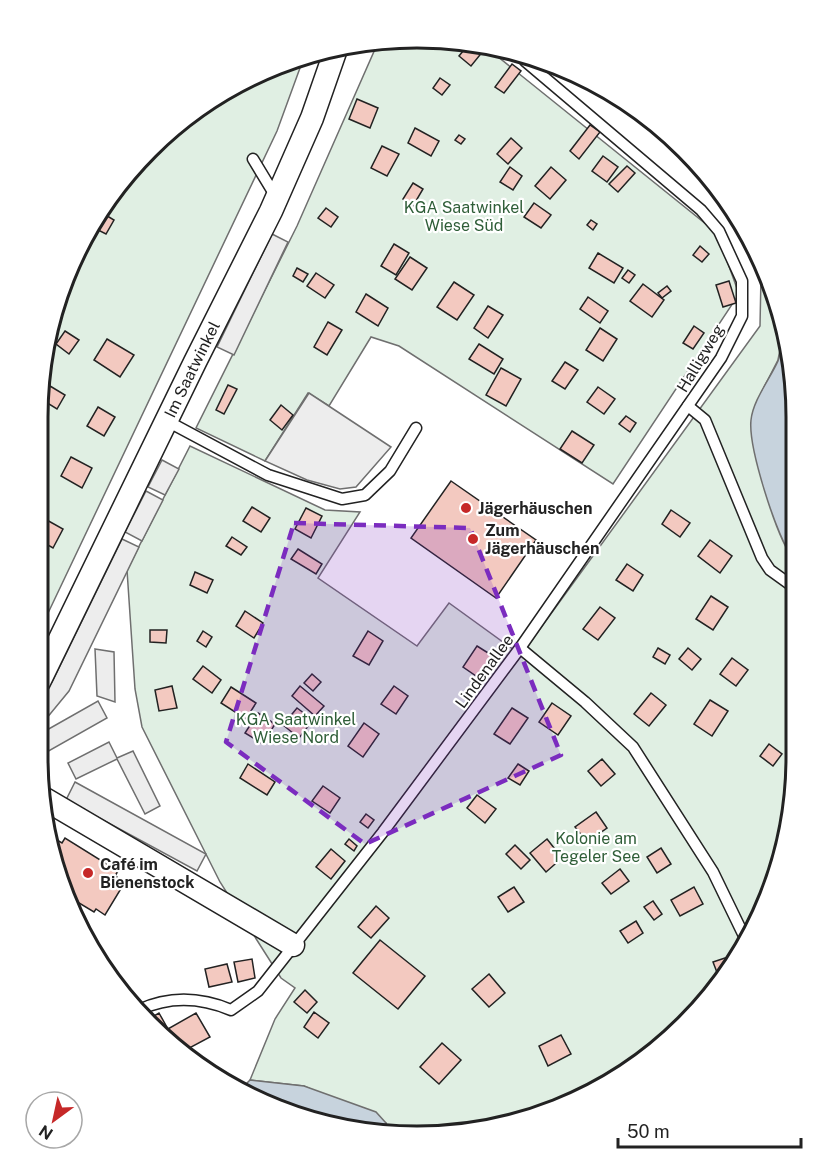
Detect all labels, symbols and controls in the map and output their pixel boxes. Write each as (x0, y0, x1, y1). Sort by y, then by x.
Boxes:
park label: KGA Saatwinkel Wiese Süd (404, 198, 524, 235)
street label: Im Saatwinkel (160, 318, 224, 421)
street label: Halligweg (673, 321, 728, 396)
place label: Jägerhäuschen (478, 499, 593, 518)
marker: Jägerhäuschen (459, 501, 473, 515)
place label: Zum Jägerhäuschen (485, 521, 600, 558)
marker: Zum Jägerhäuschen (466, 532, 480, 546)
street label: Lindenallee (451, 631, 517, 712)
park label: KGA Saatwinkel Wiese Nord (236, 710, 356, 747)
park label: Kolonie am Tegeler See (552, 829, 640, 866)
place label: Café im Bienenstock (100, 855, 195, 892)
marker: Café im Bienenstock (81, 866, 95, 880)
north arrow (24, 1090, 84, 1150)
scale bar (618, 1111, 801, 1149)
text: N (36, 1121, 57, 1144)
text: 50 m (627, 1121, 670, 1142)

